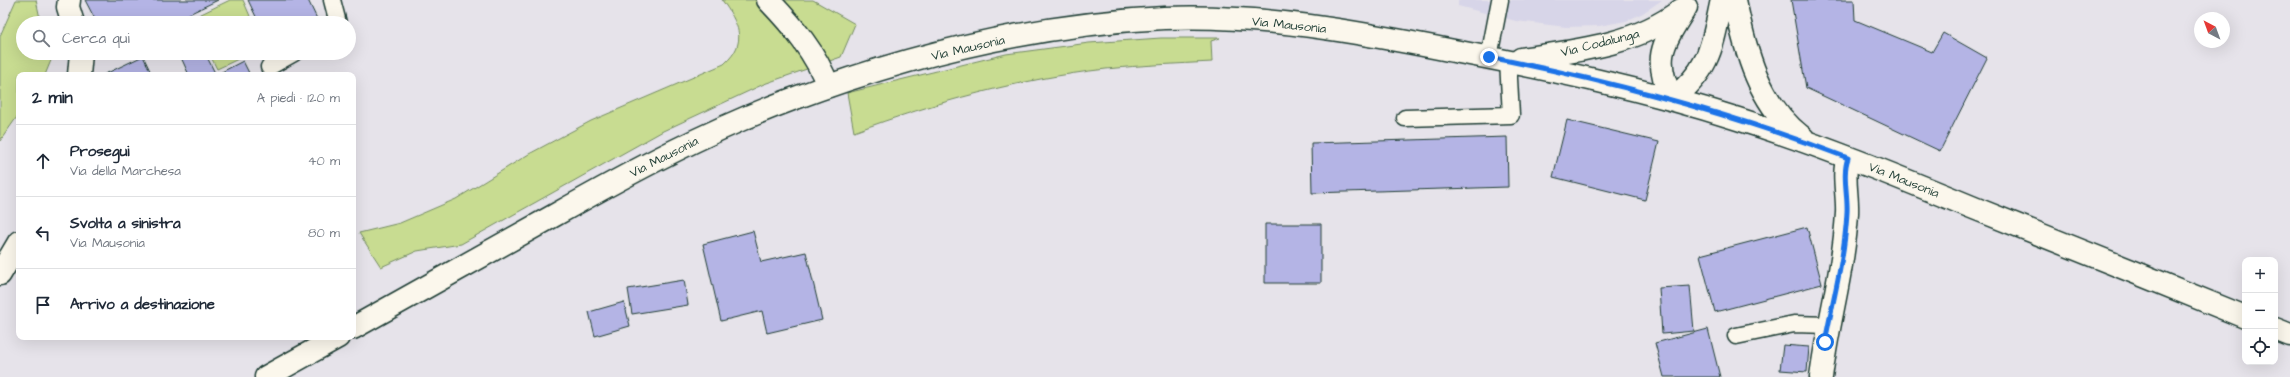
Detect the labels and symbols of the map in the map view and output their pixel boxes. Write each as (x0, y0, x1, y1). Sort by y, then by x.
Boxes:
street label: Via Mausonia (1251, 12, 1328, 38)
north arrow (2194, 12, 2230, 48)
street label: Via Codalunga (1559, 24, 1642, 62)
street label: Via Mausonia (930, 31, 1007, 65)
route end (1480, 48, 1498, 66)
street label: Via Mausonia (627, 132, 702, 182)
street label: Via Mausonia (1866, 158, 1942, 203)
route start (1816, 333, 1834, 351)

